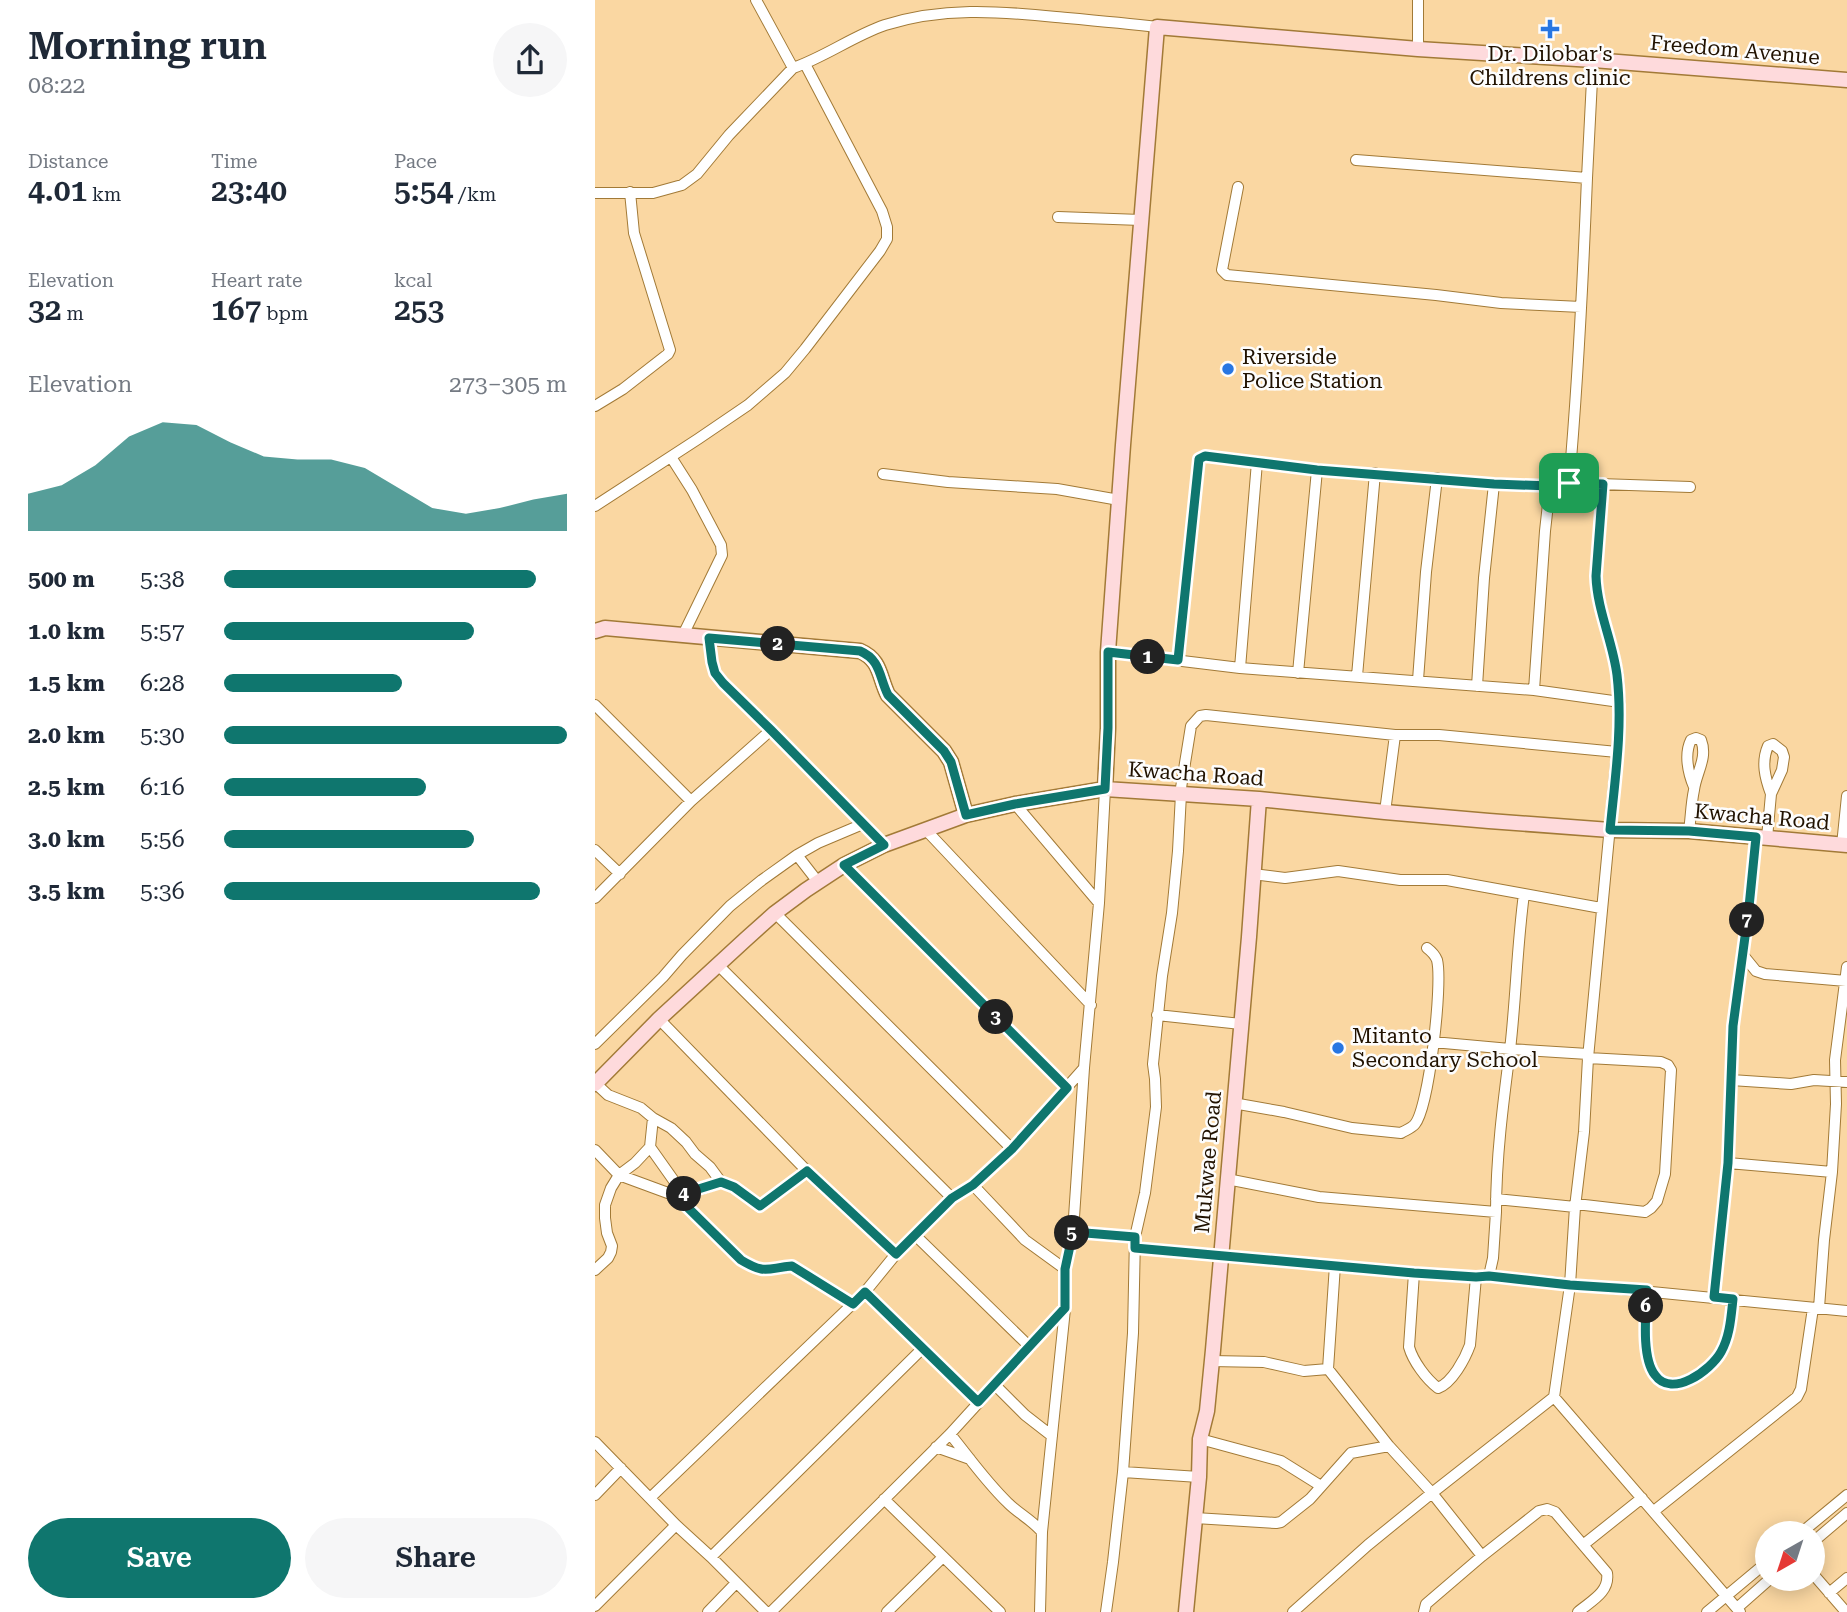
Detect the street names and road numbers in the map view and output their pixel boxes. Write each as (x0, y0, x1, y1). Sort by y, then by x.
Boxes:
street label: Freedom Avenue (1649, 31, 1821, 69)
street label: Kwacha Road (1127, 757, 1265, 791)
street label: Kwacha Road (1693, 799, 1831, 835)
street label: Mukwae Road (1190, 1089, 1226, 1234)

